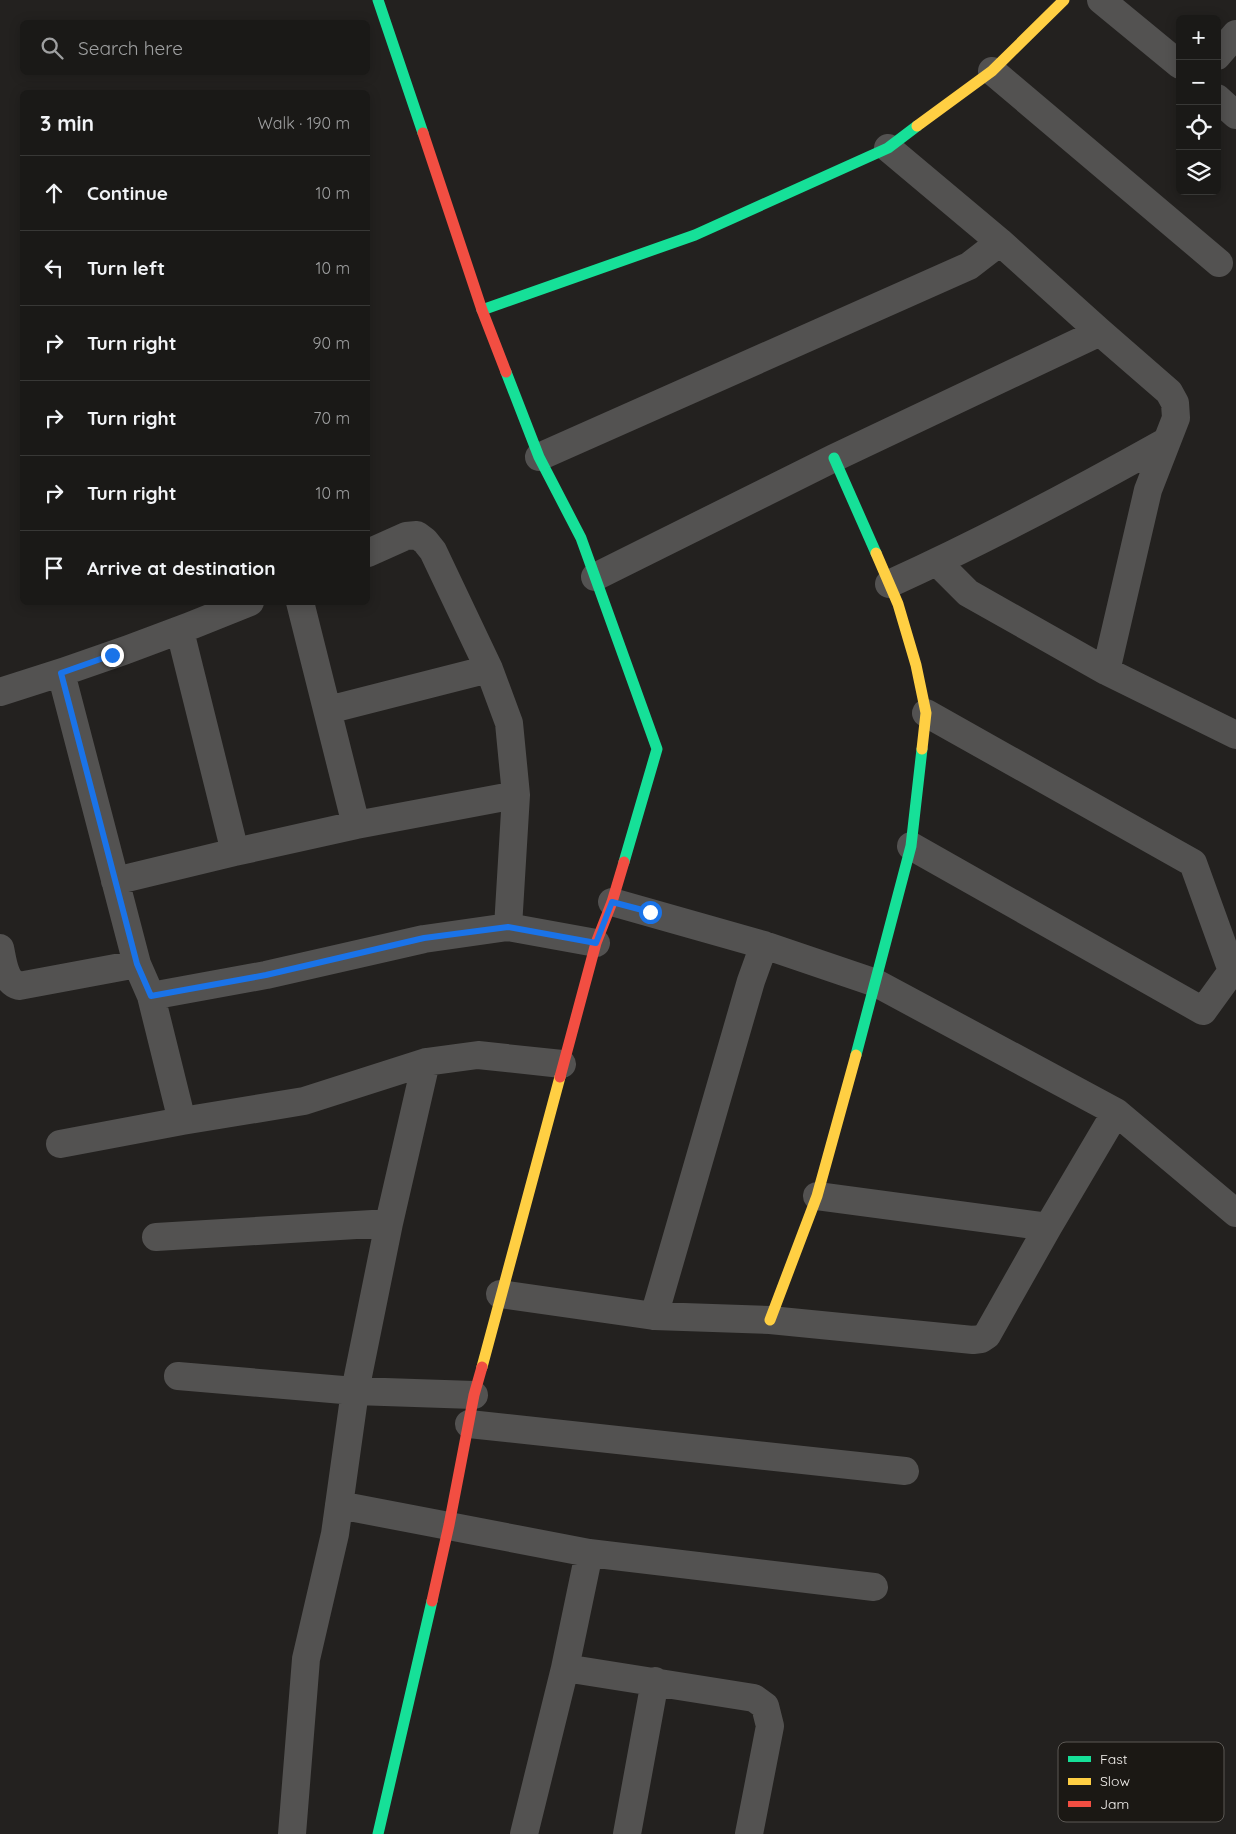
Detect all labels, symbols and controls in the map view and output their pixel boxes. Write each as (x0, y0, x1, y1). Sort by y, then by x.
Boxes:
map controls (1176, 15, 1221, 195)
button: + (1176, 15, 1221, 60)
search box (20, 20, 370, 75)
icon: search (38, 34, 66, 62)
text: Search here (78, 36, 183, 60)
button: − (1176, 60, 1221, 105)
button: locate (1176, 105, 1221, 150)
text: 3 min (40, 110, 94, 136)
text: Walk · 190 m (258, 113, 350, 133)
button: layers (1176, 150, 1221, 195)
icon: ahead (40, 179, 68, 207)
text: Continue (87, 181, 168, 205)
text: 10 m (316, 183, 350, 203)
icon: left (40, 254, 68, 282)
text: Turn left (87, 256, 165, 280)
text: 10 m (316, 258, 350, 278)
icon: right (40, 329, 68, 357)
text: Turn right (87, 331, 176, 355)
text: 90 m (313, 333, 350, 353)
icon: right (40, 404, 68, 432)
text: Turn right (87, 406, 176, 430)
text: 70 m (313, 408, 350, 428)
icon: right (40, 479, 68, 507)
text: Turn right (87, 481, 176, 505)
text: 10 m (316, 483, 350, 503)
icon: arrive (40, 554, 68, 582)
text: Arrive at destination (87, 556, 276, 580)
route end (101, 644, 124, 667)
route start (639, 901, 662, 924)
legend (1058, 1742, 1224, 1822)
text: Fast (1100, 1750, 1128, 1768)
text: Slow (1100, 1772, 1130, 1790)
text: Jam (1100, 1795, 1129, 1813)

